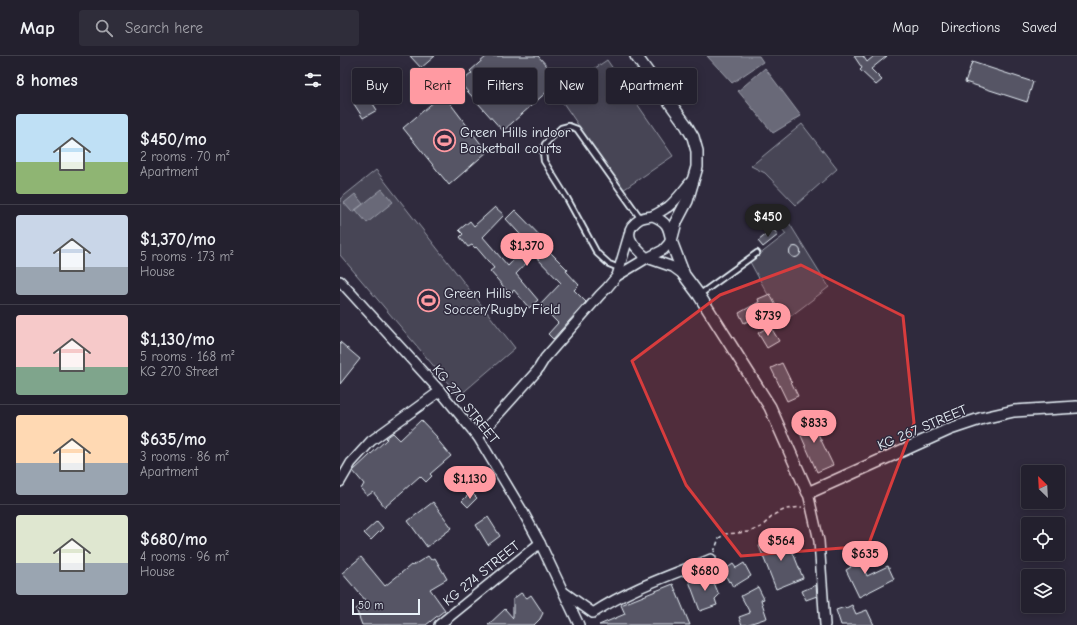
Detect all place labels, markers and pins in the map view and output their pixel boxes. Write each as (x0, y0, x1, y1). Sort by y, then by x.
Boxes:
place label: Green Hills indoor Basketball courts (460, 124, 571, 157)
sports icon: Green Hills indoor Basketball courts (432, 127, 458, 153)
pin: $450 (744, 204, 792, 238)
pin: $1,370 (494, 233, 560, 267)
place label: Green Hills Soccer/Rugby Field (444, 285, 561, 318)
sports icon: Green Hills Soccer/Rugby Field (416, 288, 442, 314)
pin: $739 (744, 303, 792, 337)
pin: $833 (790, 410, 838, 444)
pin: $1,130 (437, 466, 503, 500)
pin: $564 (757, 528, 805, 562)
pin: $635 (841, 541, 889, 575)
pin: $680 (681, 558, 729, 592)

